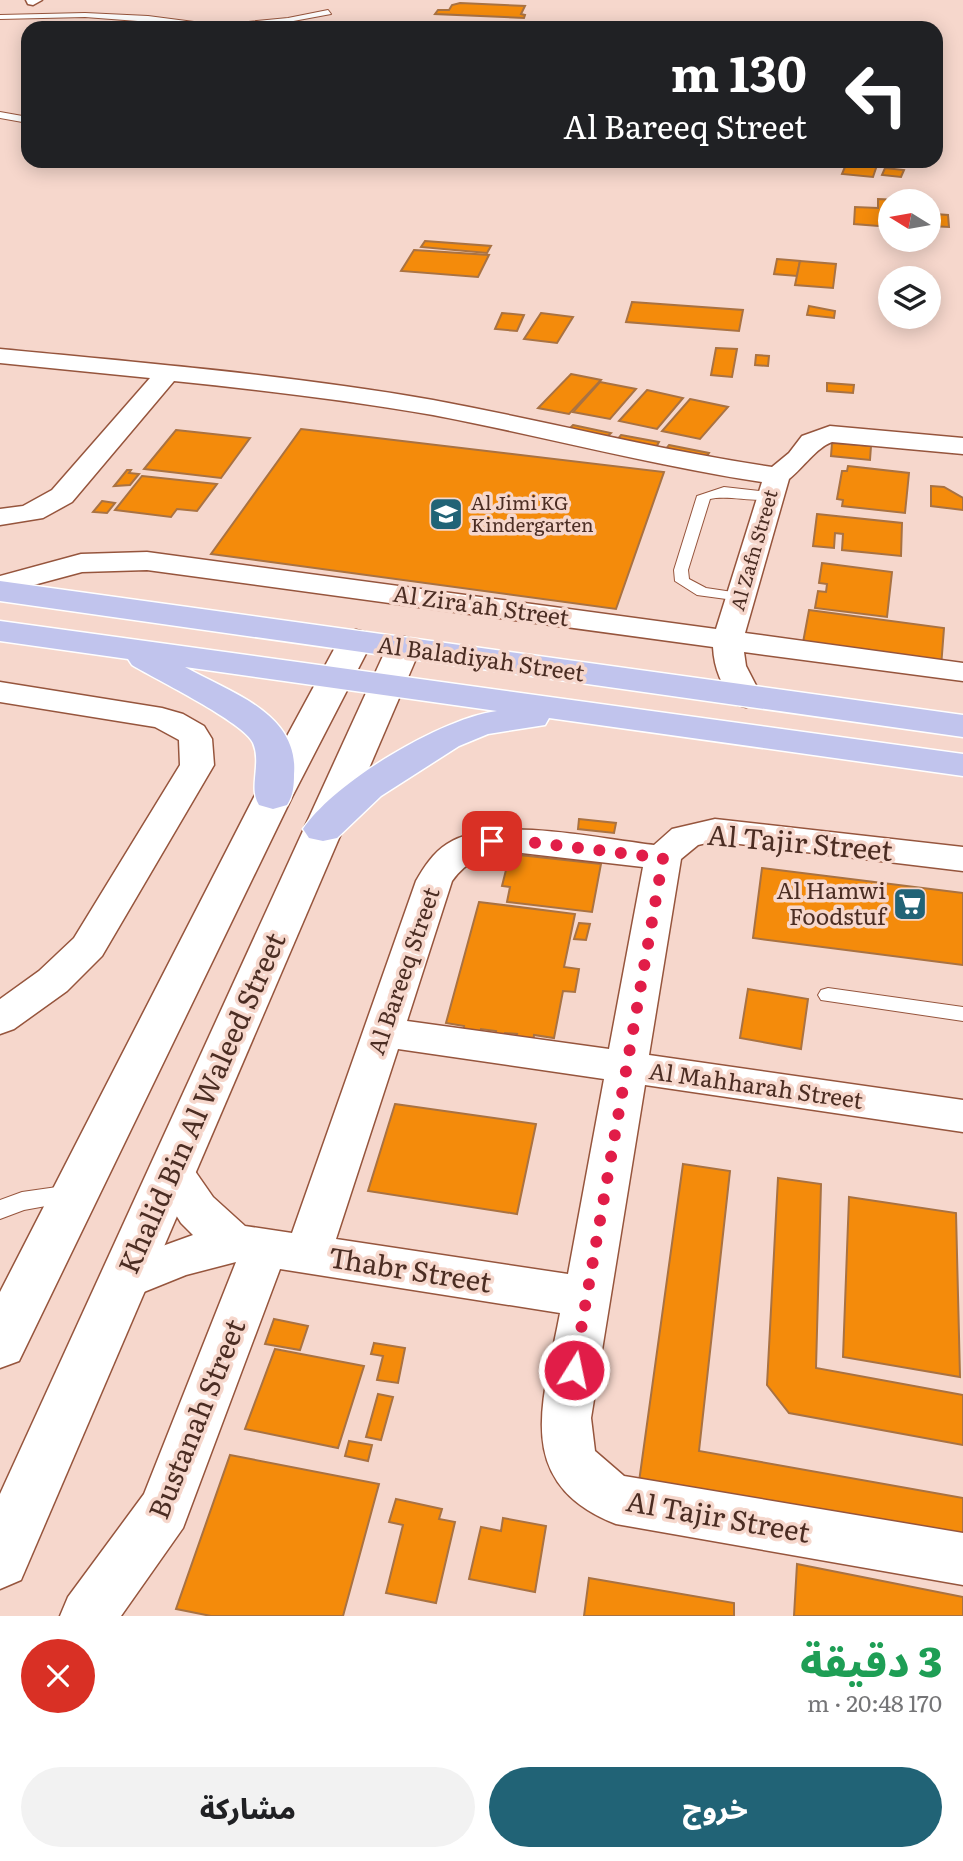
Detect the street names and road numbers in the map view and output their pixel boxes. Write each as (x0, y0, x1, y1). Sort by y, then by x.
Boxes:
street label: Al Zafn Street (722, 486, 784, 614)
street label: Al Zira'ah Street (391, 575, 572, 633)
street label: Al Baladiyah Street (376, 626, 588, 688)
street label: Al Tajir Street (706, 812, 895, 870)
street label: Al Bareeq Street (357, 881, 447, 1059)
street label: Khalid Bin Al Waleed Street (106, 924, 295, 1280)
street label: Al Mahharah Street (647, 1052, 866, 1116)
street label: Thabr Street (326, 1234, 495, 1302)
street label: Bustanah Street (136, 1311, 255, 1525)
street label: Al Tajir Street (623, 1478, 814, 1552)

